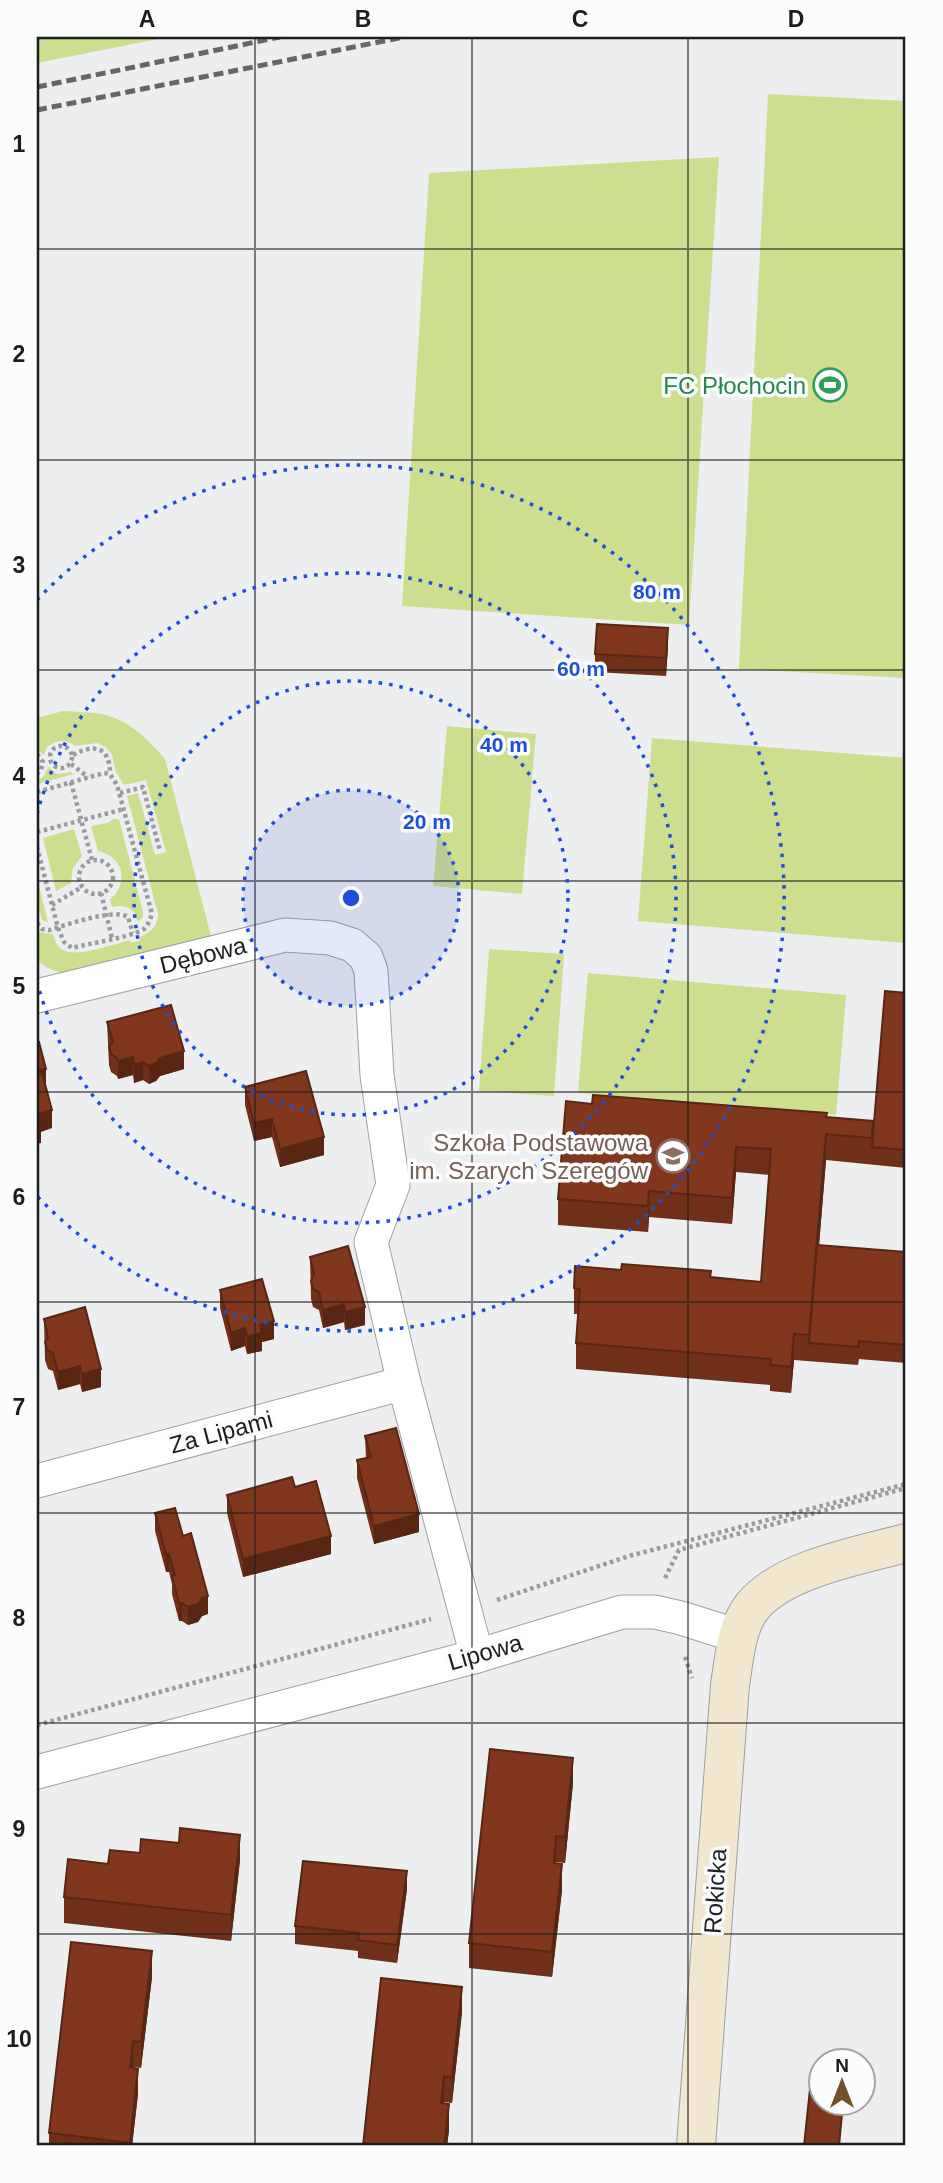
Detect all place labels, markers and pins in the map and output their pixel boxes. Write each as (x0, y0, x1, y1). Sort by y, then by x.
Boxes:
sports icon: FC Płochocin (811, 366, 849, 404)
place label: FC Płochocin (663, 372, 806, 399)
centre of rings (339, 886, 363, 910)
place label: Szkoła Podstawowa im. Szarych Szeregów (409, 1129, 649, 1184)
school or university icon: Szkoła Podstawowa im. Szarych Szeregów (654, 1137, 692, 1175)

